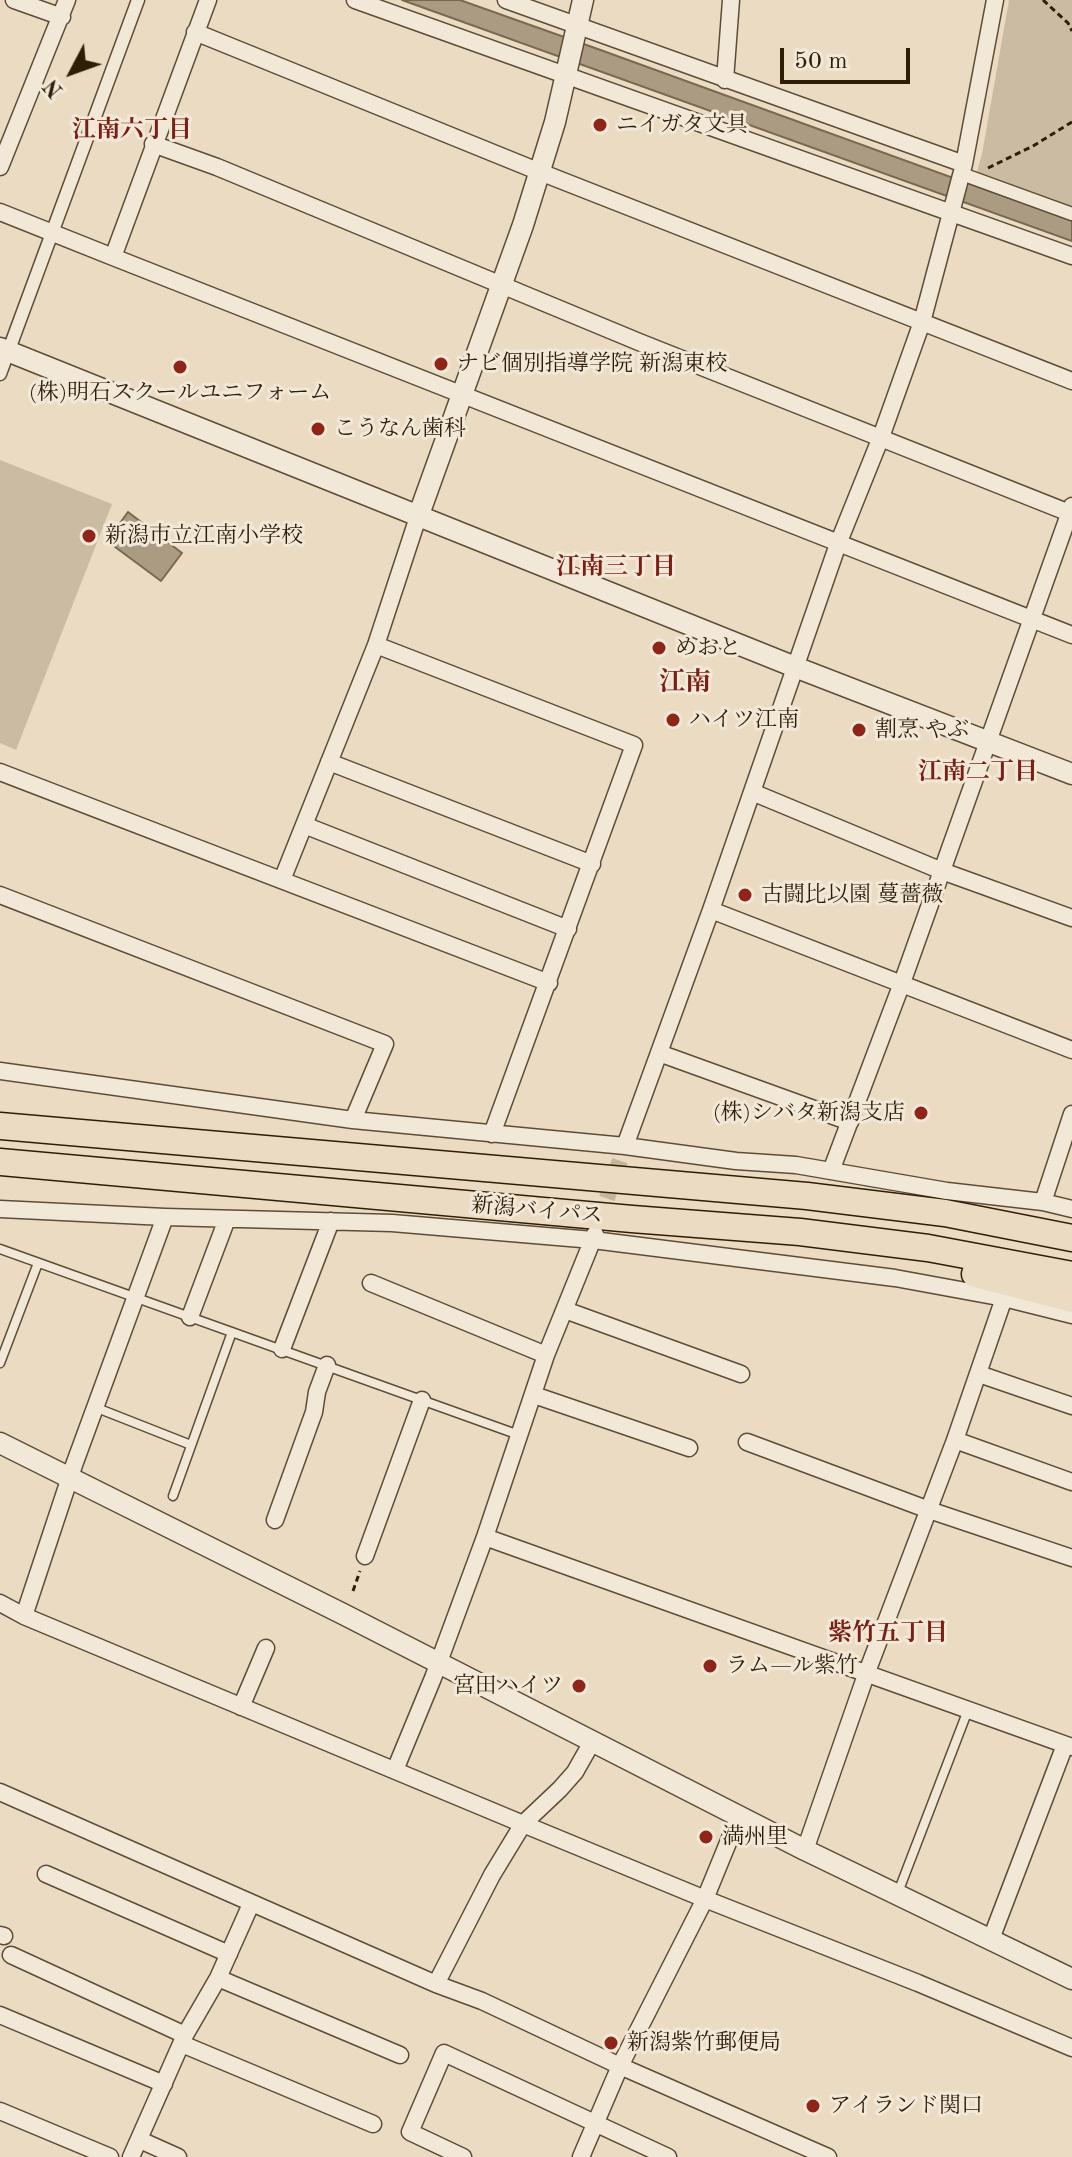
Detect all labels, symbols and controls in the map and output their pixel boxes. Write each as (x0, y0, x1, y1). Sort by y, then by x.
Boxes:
north arrow (32, 32, 112, 112)
scale bar (784, 32, 914, 82)
text: 50 m (794, 50, 848, 74)
text: N (40, 74, 68, 101)
place label: ニイガタ文具 (616, 112, 748, 138)
marker: ニイガタ文具 (591, 116, 609, 134)
district label: 江南六丁目 (72, 117, 192, 145)
place label: ナビ個別指導学院 新潟東校 (457, 351, 727, 377)
marker: ナビ個別指導学院 新潟東校 (432, 355, 450, 373)
marker: (株)明石スクールユニフォーム (171, 358, 189, 376)
place label: (株)明石スクールユニフォーム (29, 380, 331, 406)
place label: こうなん歯科 (334, 416, 466, 442)
marker: こうなん歯科 (309, 420, 327, 438)
place label: 新潟市立江南小学校 (105, 523, 303, 549)
marker: 新潟市立江南小学校 (80, 527, 98, 545)
district label: 江南三丁目 (556, 554, 676, 582)
place label: めおと (675, 635, 741, 661)
marker: めおと (650, 639, 668, 657)
district label: 江南 (659, 667, 711, 699)
place label: ハイツ江南 (689, 707, 799, 733)
marker: ハイツ江南 (664, 711, 682, 729)
place label: 割烹 やぶ (875, 717, 969, 743)
marker: 割烹 やぶ (850, 721, 868, 739)
district label: 江南二丁目 (918, 759, 1038, 787)
place label: 古闘比以園 蔓薔薇 (761, 882, 943, 908)
marker: 古闘比以園 蔓薔薇 (736, 886, 754, 904)
place label: (株)シバタ新潟支店 (713, 1100, 905, 1126)
marker: (株)シバタ新潟支店 (912, 1104, 930, 1122)
street label: 新潟バイパス (470, 1192, 604, 1230)
district label: 紫竹五丁目 (828, 1620, 948, 1648)
place label: ラム―ル紫竹 (726, 1653, 858, 1679)
marker: ラム―ル紫竹 (701, 1657, 719, 1675)
place label: 宮田ハイツ (453, 1673, 563, 1699)
marker: 宮田ハイツ (570, 1677, 588, 1695)
place label: 満州里 (722, 1824, 788, 1850)
marker: 満州里 (697, 1828, 715, 1846)
place label: 新潟紫竹郵便局 (627, 2030, 781, 2056)
marker: 新潟紫竹郵便局 (602, 2034, 620, 2052)
place label: アイランド関口 (829, 2093, 983, 2119)
marker: アイランド関口 (804, 2097, 822, 2115)

